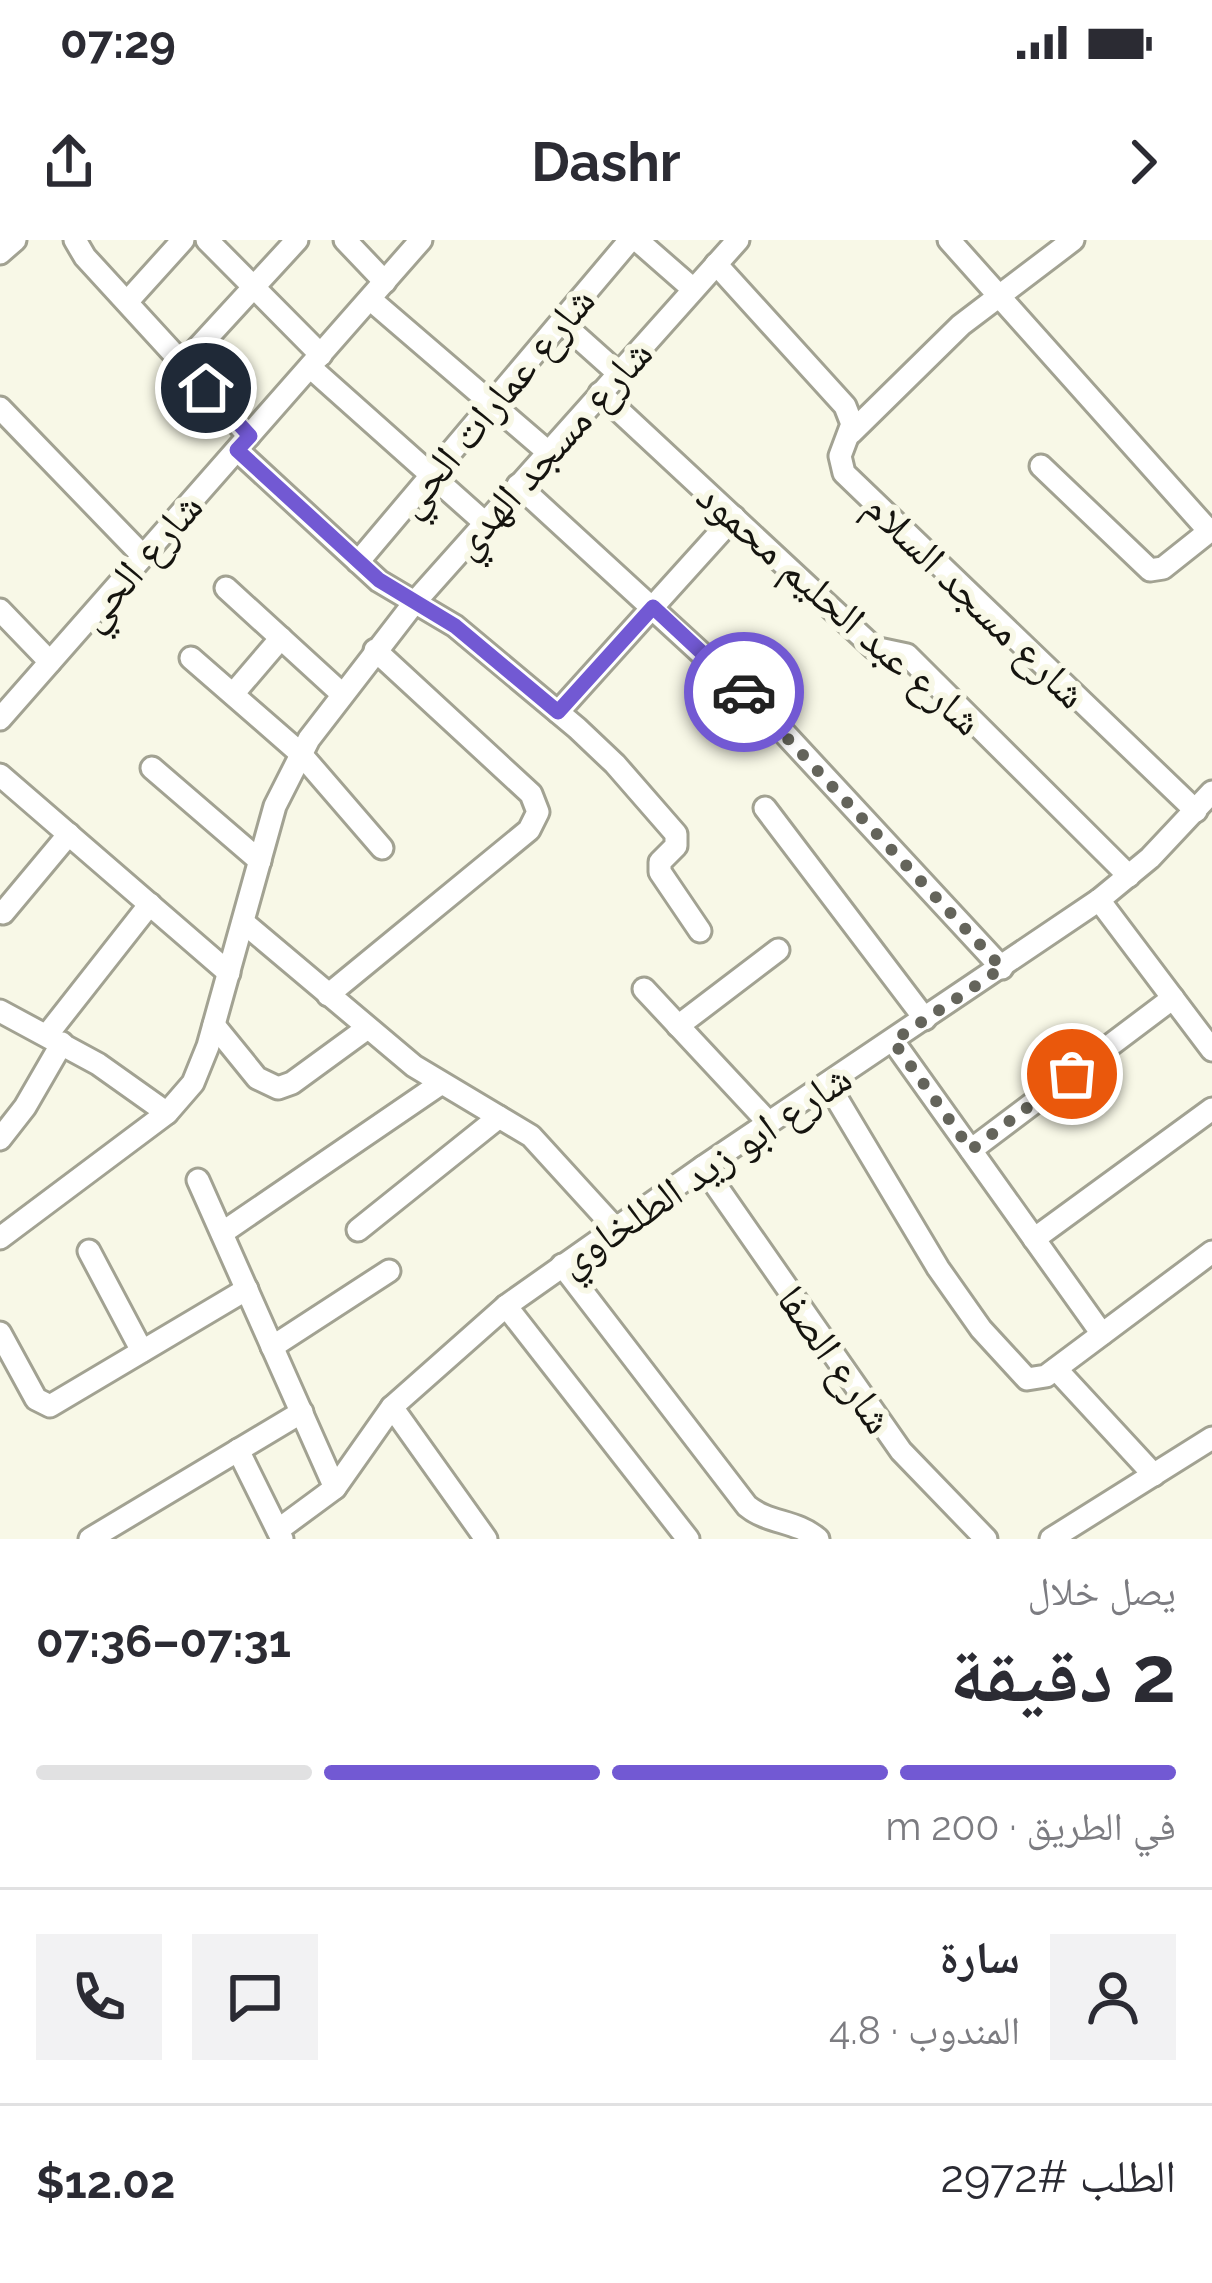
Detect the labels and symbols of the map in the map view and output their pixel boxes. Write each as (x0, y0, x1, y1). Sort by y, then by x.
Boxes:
street label: شارع عمارات الحي (384, 276, 611, 532)
street label: شارع مسجد الهدي (441, 329, 669, 573)
pin (155, 337, 257, 439)
street label: شارع عبد الحليم محمود (685, 471, 992, 748)
street label: شارع مسجد السلام (852, 482, 1097, 721)
street label: شارع الحي (66, 483, 219, 646)
courier (684, 632, 804, 752)
pin (1021, 1023, 1123, 1125)
street label: شارع ابو زيد الطلخاوي (548, 1053, 865, 1293)
street label: شارع الصفا (765, 1276, 904, 1444)

